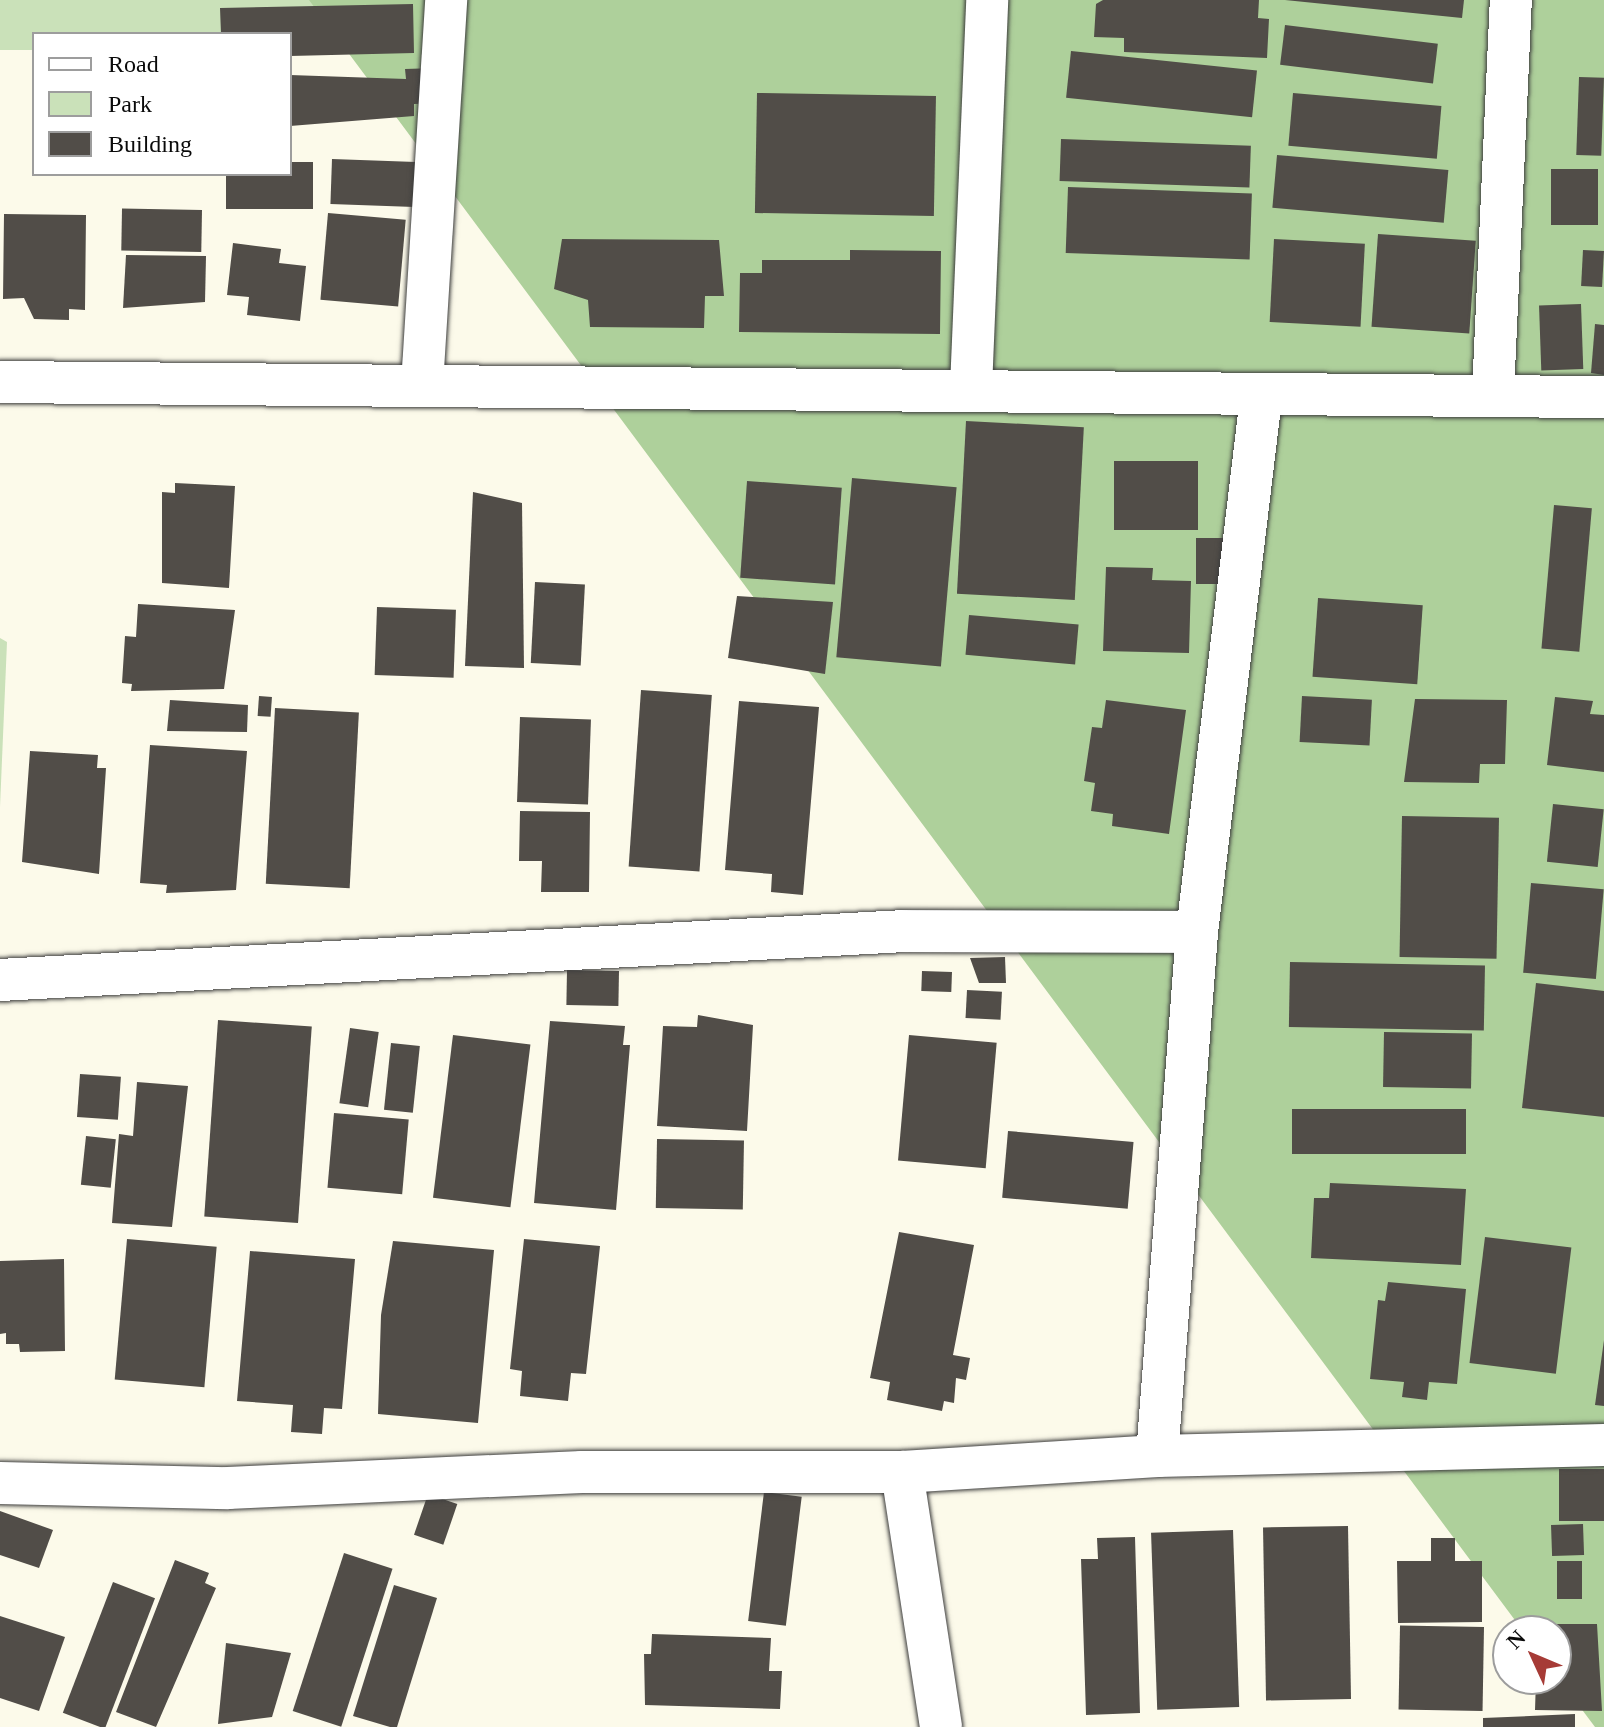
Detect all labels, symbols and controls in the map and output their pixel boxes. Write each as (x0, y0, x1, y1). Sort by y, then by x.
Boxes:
legend (32, 32, 292, 176)
text: Road (108, 51, 159, 77)
text: Park (108, 91, 152, 117)
text: Building (108, 131, 192, 157)
north arrow (1492, 1615, 1572, 1695)
text: N (1501, 1625, 1530, 1654)

